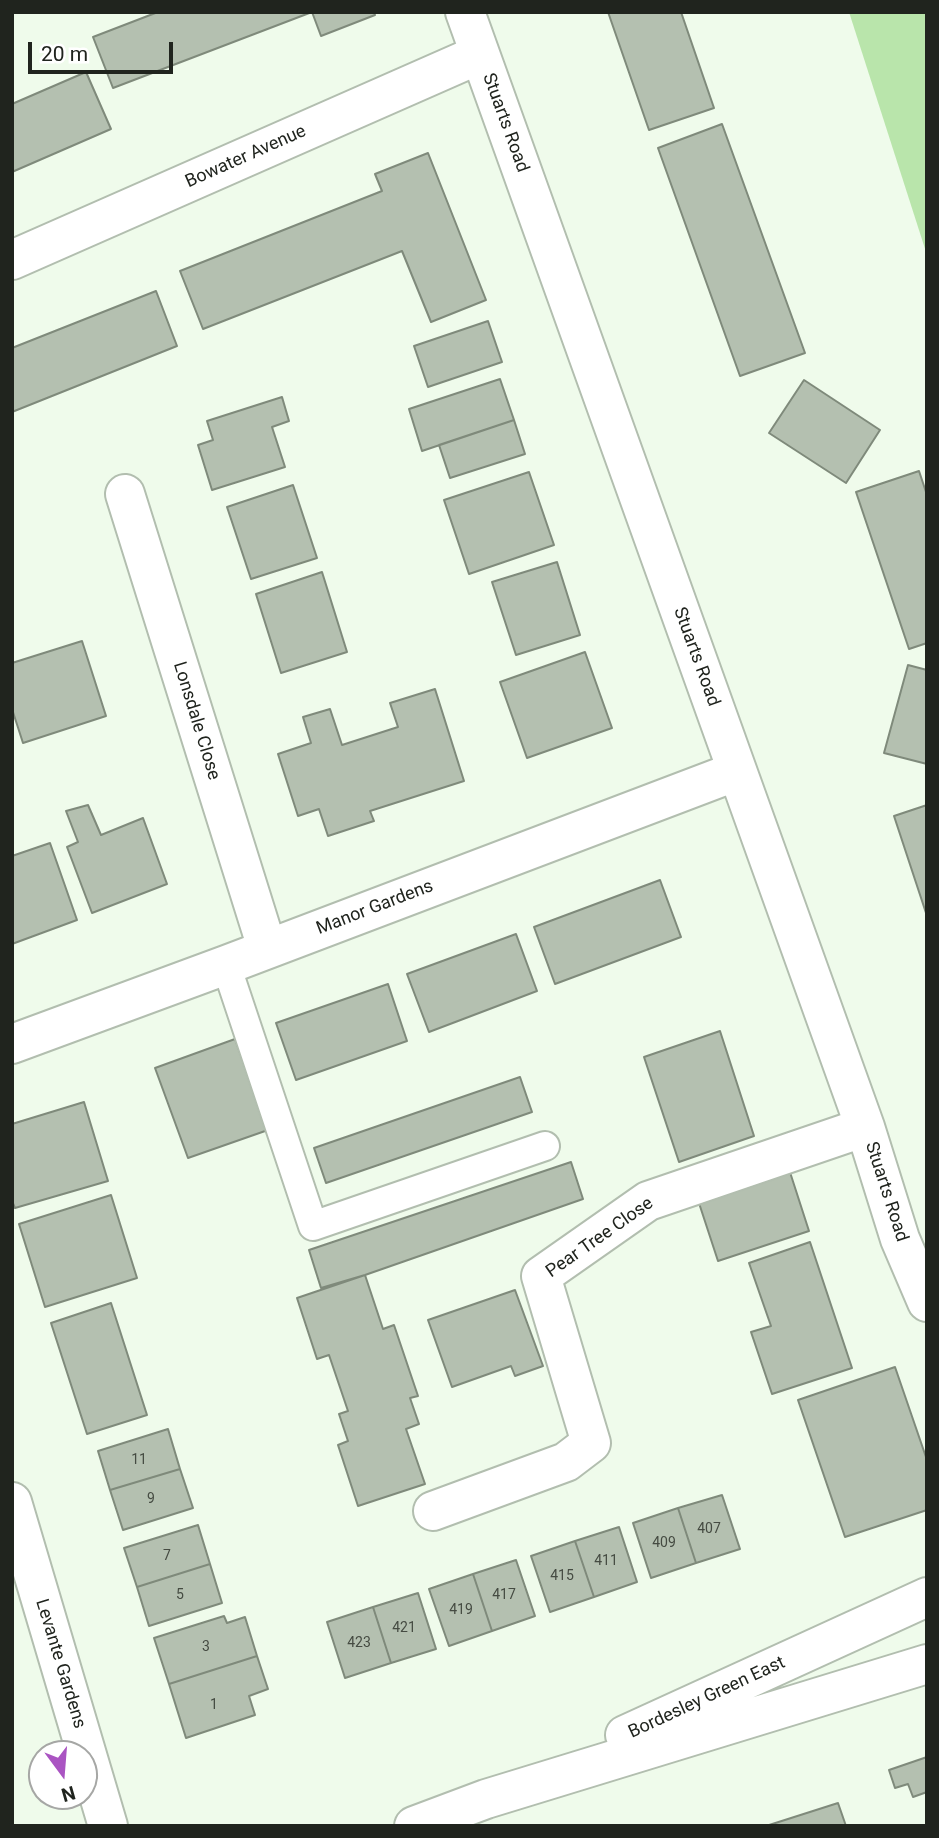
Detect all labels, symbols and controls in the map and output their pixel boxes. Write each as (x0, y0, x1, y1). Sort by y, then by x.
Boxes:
scale bar (32, 28, 177, 72)
text: 20 m (41, 42, 88, 66)
street label: Stuarts Road (477, 71, 533, 175)
street label: Bowater Avenue (182, 121, 310, 193)
street label: Stuarts Road (668, 605, 724, 709)
street label: Lonsdale Close (168, 659, 224, 783)
street label: Manor Gardens (314, 876, 436, 940)
street label: Stuarts Road (860, 1139, 912, 1245)
street label: Pear Tree Close (542, 1193, 658, 1283)
house number: 11 (131, 1452, 147, 1468)
house number: 9 (147, 1491, 155, 1507)
house number: 407 (697, 1521, 721, 1537)
house number: 409 (652, 1535, 676, 1551)
house number: 7 (163, 1548, 171, 1564)
house number: 411 (594, 1553, 618, 1569)
house number: 415 (550, 1568, 574, 1584)
house number: 5 (176, 1587, 184, 1603)
house number: 417 (492, 1587, 516, 1603)
street label: Levante Gardens (30, 1597, 90, 1731)
house number: 419 (449, 1602, 473, 1618)
house number: 421 (392, 1620, 416, 1636)
house number: 423 (347, 1635, 371, 1651)
house number: 3 (202, 1639, 210, 1655)
street label: Bordesley Green East (625, 1652, 789, 1744)
house number: 1 (210, 1697, 218, 1713)
north arrow (28, 1740, 98, 1810)
text: N (59, 1781, 78, 1807)

